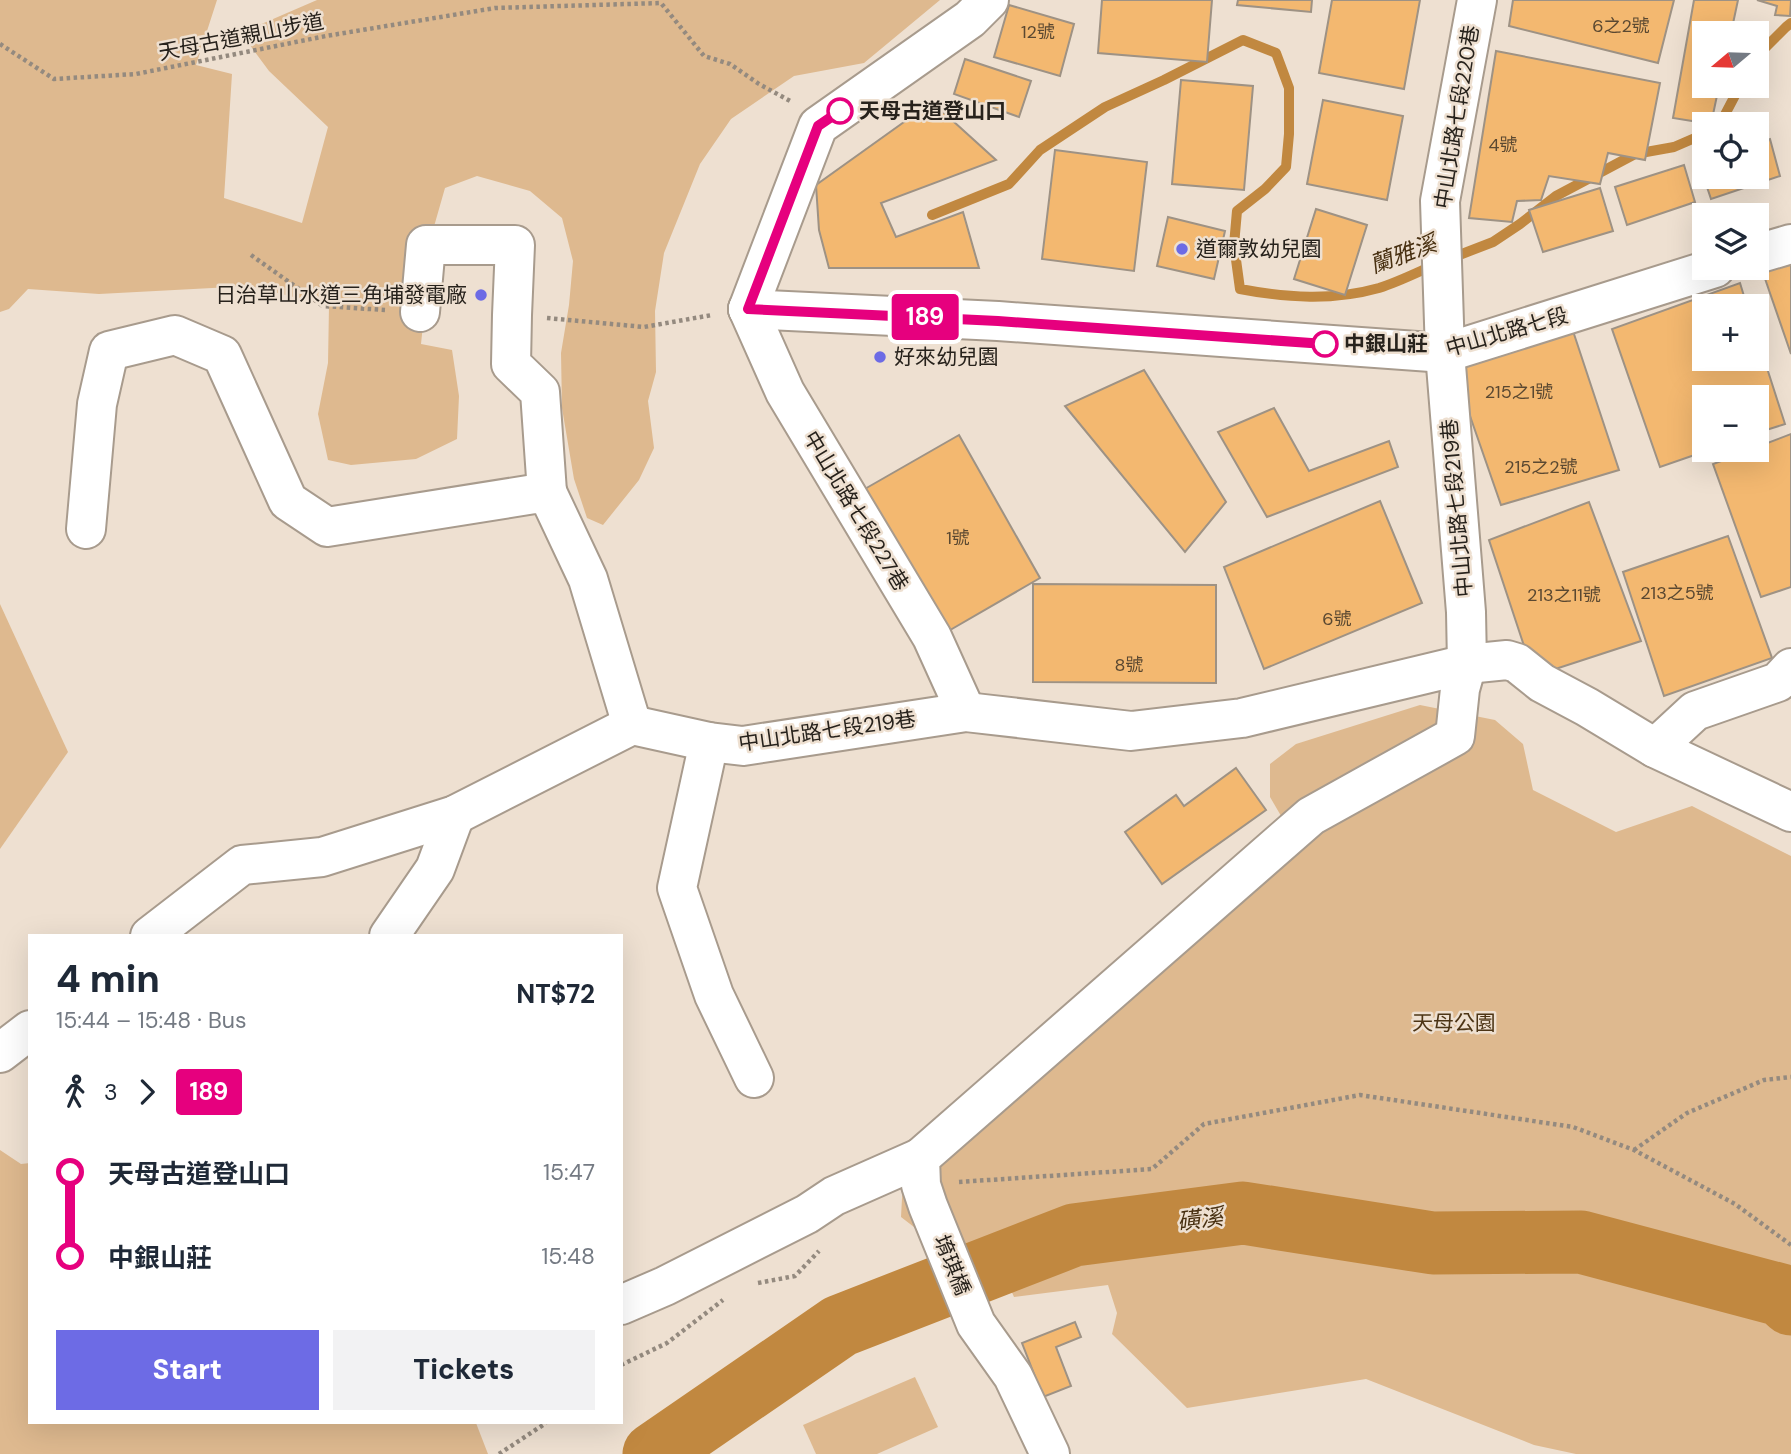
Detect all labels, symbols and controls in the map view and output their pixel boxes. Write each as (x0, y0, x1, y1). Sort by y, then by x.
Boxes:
street label: 天母古道親山步道 (156, 7, 326, 67)
house number: 6之2號 (1592, 14, 1650, 38)
house number: 12號 (1021, 20, 1055, 44)
north arrow (1692, 21, 1769, 98)
map controls (1692, 21, 1769, 462)
street label: 中山北路七段220巷 (1429, 23, 1485, 211)
place label: 天母古道登山口 (859, 97, 1006, 125)
marker: 天母古道登山口 (827, 98, 853, 124)
button: locate (1692, 112, 1769, 189)
house number: 4號 (1489, 133, 1517, 157)
button: layers (1692, 203, 1769, 280)
water label: 蘭雅溪 (1365, 227, 1443, 280)
place label: 道爾敦幼兒園 (1196, 235, 1322, 263)
marker: 道爾敦幼兒園 (1174, 241, 1190, 257)
place label: 日治草山水道三角埔發電廠 (215, 281, 467, 309)
marker: 日治草山水道三角埔發電廠 (473, 287, 489, 303)
line badge: 189 (885, 294, 965, 340)
button: + (1692, 294, 1769, 371)
text: 189 (906, 301, 944, 332)
street label: 中山北路七段 (1443, 301, 1571, 363)
place label: 中銀山莊 (1344, 330, 1428, 358)
marker: 中銀山莊 (1312, 331, 1338, 357)
place label: 好來幼兒園 (894, 343, 999, 371)
marker: 好來幼兒園 (872, 349, 888, 365)
house number: 215之1號 (1485, 380, 1553, 404)
button: − (1692, 385, 1769, 462)
street label: 中山北路七段219巷 (1435, 418, 1479, 598)
street label: 中山北路七段227巷 (797, 426, 915, 596)
house number: 215之2號 (1504, 455, 1578, 479)
house number: 1號 (946, 526, 970, 550)
house number: 213之5號 (1640, 581, 1714, 605)
house number: 213之11號 (1527, 583, 1601, 607)
house number: 6號 (1322, 607, 1352, 631)
house number: 8號 (1115, 653, 1143, 677)
street label: 中山北路七段219巷 (736, 705, 918, 757)
text: 4 min (56, 954, 160, 1004)
text: NT$72 (516, 977, 595, 1011)
text: 15:44 – 15:48 · Bus (56, 1005, 247, 1035)
park label: 天母公園 (1412, 1009, 1496, 1037)
icon: walk (56, 1073, 94, 1111)
icon: forward (128, 1073, 166, 1111)
text: 189 (190, 1076, 228, 1107)
text: 3 (104, 1077, 118, 1107)
text: 天母古道登山口 (108, 1157, 290, 1191)
text: 15:47 (543, 1157, 595, 1187)
water label: 磺溪 (1175, 1201, 1228, 1237)
street label: 堉琪橋 (927, 1231, 977, 1299)
text: 中銀山莊 (108, 1241, 212, 1275)
text: 15:48 (541, 1241, 595, 1271)
button: Start (56, 1330, 319, 1410)
button: Tickets (333, 1330, 595, 1410)

